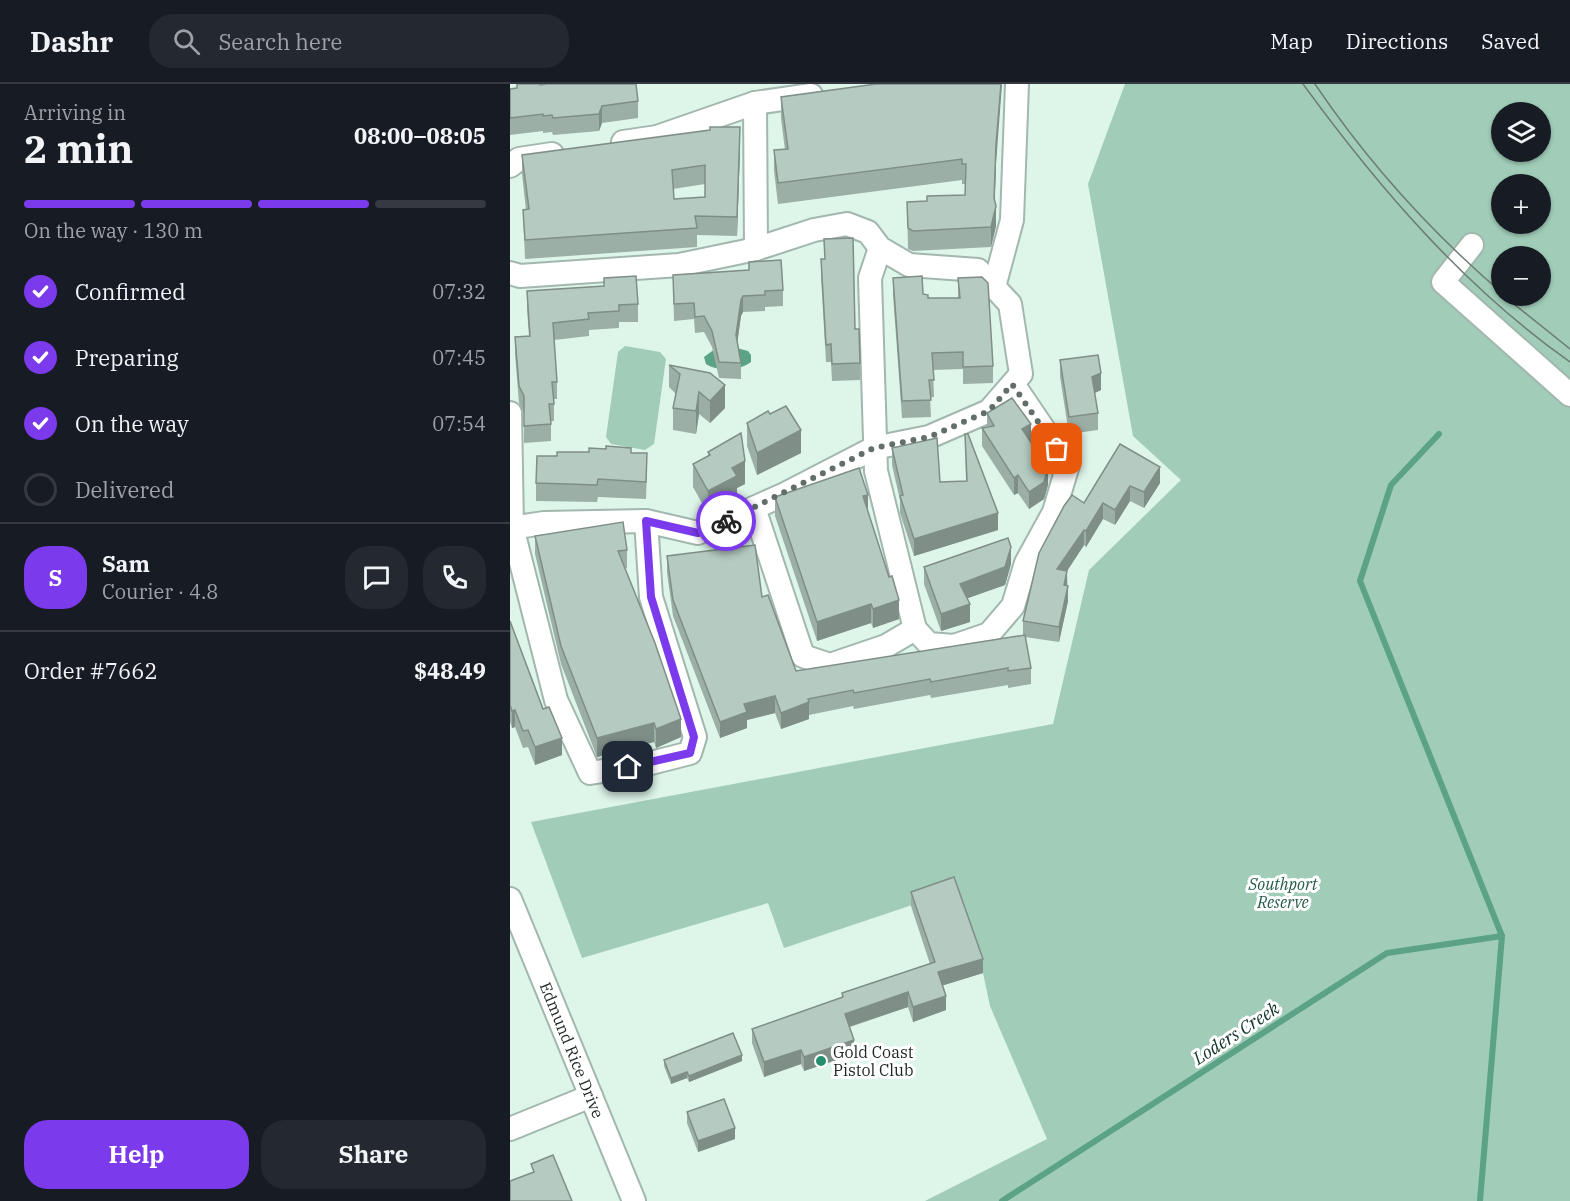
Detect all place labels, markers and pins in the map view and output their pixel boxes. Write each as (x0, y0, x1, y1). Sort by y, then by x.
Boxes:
pin (1031, 423, 1082, 474)
pin (602, 741, 653, 792)
place label: Gold Coast Pistol Club (833, 1042, 914, 1080)
marker: Gold Coast Pistol Club (814, 1054, 828, 1068)

